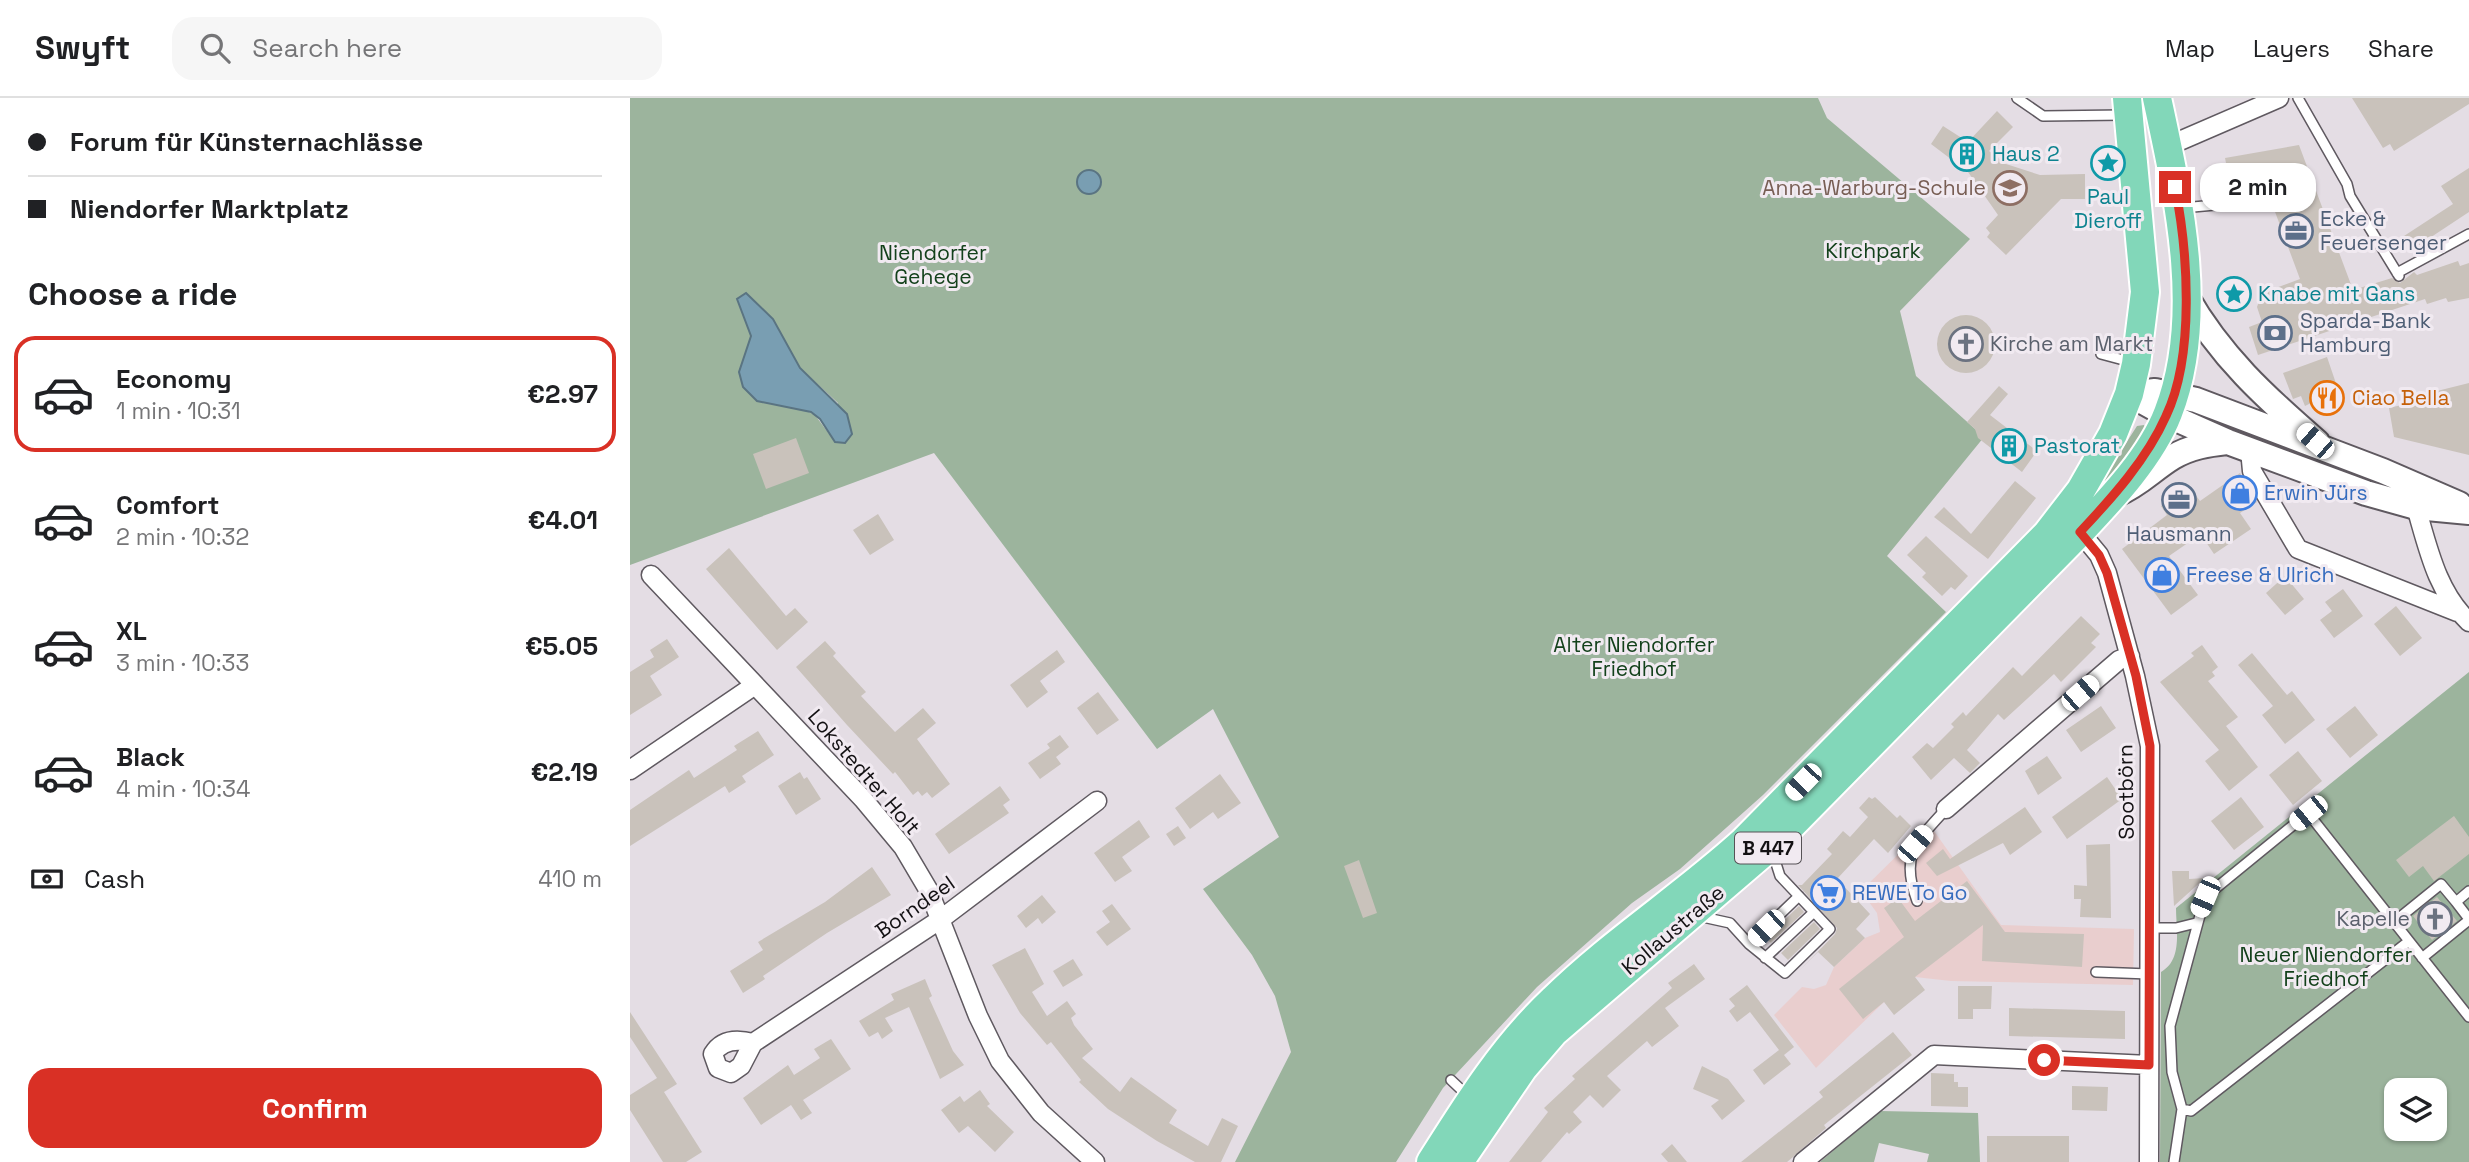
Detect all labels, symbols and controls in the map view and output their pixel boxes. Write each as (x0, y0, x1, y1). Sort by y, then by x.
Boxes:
search box (172, 17, 662, 80)
text: Swyft (35, 27, 130, 69)
icon: search (196, 29, 234, 67)
text: Search here (252, 31, 402, 65)
text: Map (2165, 33, 2215, 64)
text: Layers (2253, 33, 2330, 64)
text: Share (2368, 33, 2434, 64)
text: Forum für Künsternachlässe (70, 125, 423, 159)
building icon: Haus 2 (1948, 135, 1986, 173)
place label: Haus 2 (1992, 140, 2060, 167)
place icon: Paul Dieroff (2089, 144, 2127, 182)
callout: 2 min (2200, 162, 2315, 212)
school or university icon: Anna-Warburg-Schule (1991, 169, 2029, 207)
route end (2159, 171, 2191, 203)
text: 2 min (2228, 172, 2288, 202)
place label: Anna-Warburg-Schule (1762, 174, 1986, 201)
place label: Paul Dieroff (2074, 183, 2142, 234)
text: Niendorfer Marktplatz (70, 192, 349, 226)
place label: Ecke & Feuersenger (2320, 205, 2447, 256)
office icon: Ecke & Feuersenger (2277, 212, 2315, 250)
park label: Kirchpark (1825, 237, 1921, 264)
park label: Niendorfer Gehege (879, 239, 987, 290)
text: Choose a ride (28, 274, 238, 314)
place icon: Knabe mit Gans (2215, 275, 2253, 313)
place label: Knabe mit Gans (2258, 280, 2415, 307)
place label: Sparda-Bank Hamburg (2300, 307, 2431, 358)
bank icon: Sparda-Bank Hamburg (2256, 314, 2294, 352)
church icon: Kirche am Markt (1947, 325, 1985, 363)
place label: Kirche am Markt (1990, 330, 2153, 357)
text: Economy (116, 362, 232, 396)
icon: car (32, 363, 95, 426)
text: €2.97 (527, 377, 598, 411)
restaurant icon: Ciao Bella (2308, 379, 2346, 417)
place label: Ciao Bella (2352, 384, 2449, 411)
text: 1 min · 10:31 (116, 396, 241, 426)
car (2293, 419, 2338, 463)
building icon: Pastorat (1990, 427, 2028, 465)
place label: Pastorat (2034, 432, 2120, 459)
shop icon: Erwin Jürs (2221, 474, 2259, 512)
place label: Erwin Jürs (2264, 479, 2368, 506)
office icon: Hausmann (2160, 481, 2198, 519)
text: Comfort (116, 488, 219, 522)
icon: car (32, 489, 95, 552)
text: €4.01 (528, 503, 598, 537)
place label: Hausmann (2126, 520, 2232, 547)
text: 2 min · 10:32 (116, 522, 249, 552)
shop icon: Freese & Ulrich (2143, 556, 2181, 594)
place label: Freese & Ulrich (2186, 561, 2334, 588)
text: XL (116, 614, 147, 648)
icon: car (32, 615, 95, 678)
text: €5.05 (525, 629, 598, 663)
park label: Alter Niendorfer Friedhof (1553, 631, 1715, 682)
text: 3 min · 10:33 (116, 648, 249, 678)
car (2058, 671, 2103, 715)
street label: Lokstedter Holt (802, 703, 926, 840)
text: Black (116, 740, 185, 774)
icon: car (32, 741, 95, 804)
street label: Sootbörn (2111, 744, 2140, 840)
text: €2.19 (531, 755, 598, 789)
car (1781, 760, 1826, 804)
text: 4 min · 10:34 (116, 774, 250, 804)
car (2286, 792, 2331, 834)
car (1894, 821, 1937, 867)
road number: B 447 (1735, 832, 1801, 863)
icon: cash (28, 860, 66, 898)
text: Cash (84, 862, 145, 896)
text: 410 m (538, 864, 602, 894)
street label: Borndeel (870, 869, 960, 944)
supermarket icon: REWE To Go (1809, 874, 1847, 912)
car (2188, 874, 2223, 920)
street label: Kollaustraße (1616, 879, 1730, 980)
place label: REWE To Go (1852, 879, 1968, 906)
church icon: Kapelle (2416, 900, 2454, 938)
place label: Kapelle (2336, 905, 2410, 932)
car (1744, 906, 1789, 950)
park label: Neuer Niendorfer Friedhof (2240, 941, 2413, 992)
route start (2028, 1044, 2060, 1076)
button: Confirm (28, 1068, 602, 1148)
map controls (2384, 1078, 2447, 1141)
button: layers (2384, 1078, 2447, 1141)

